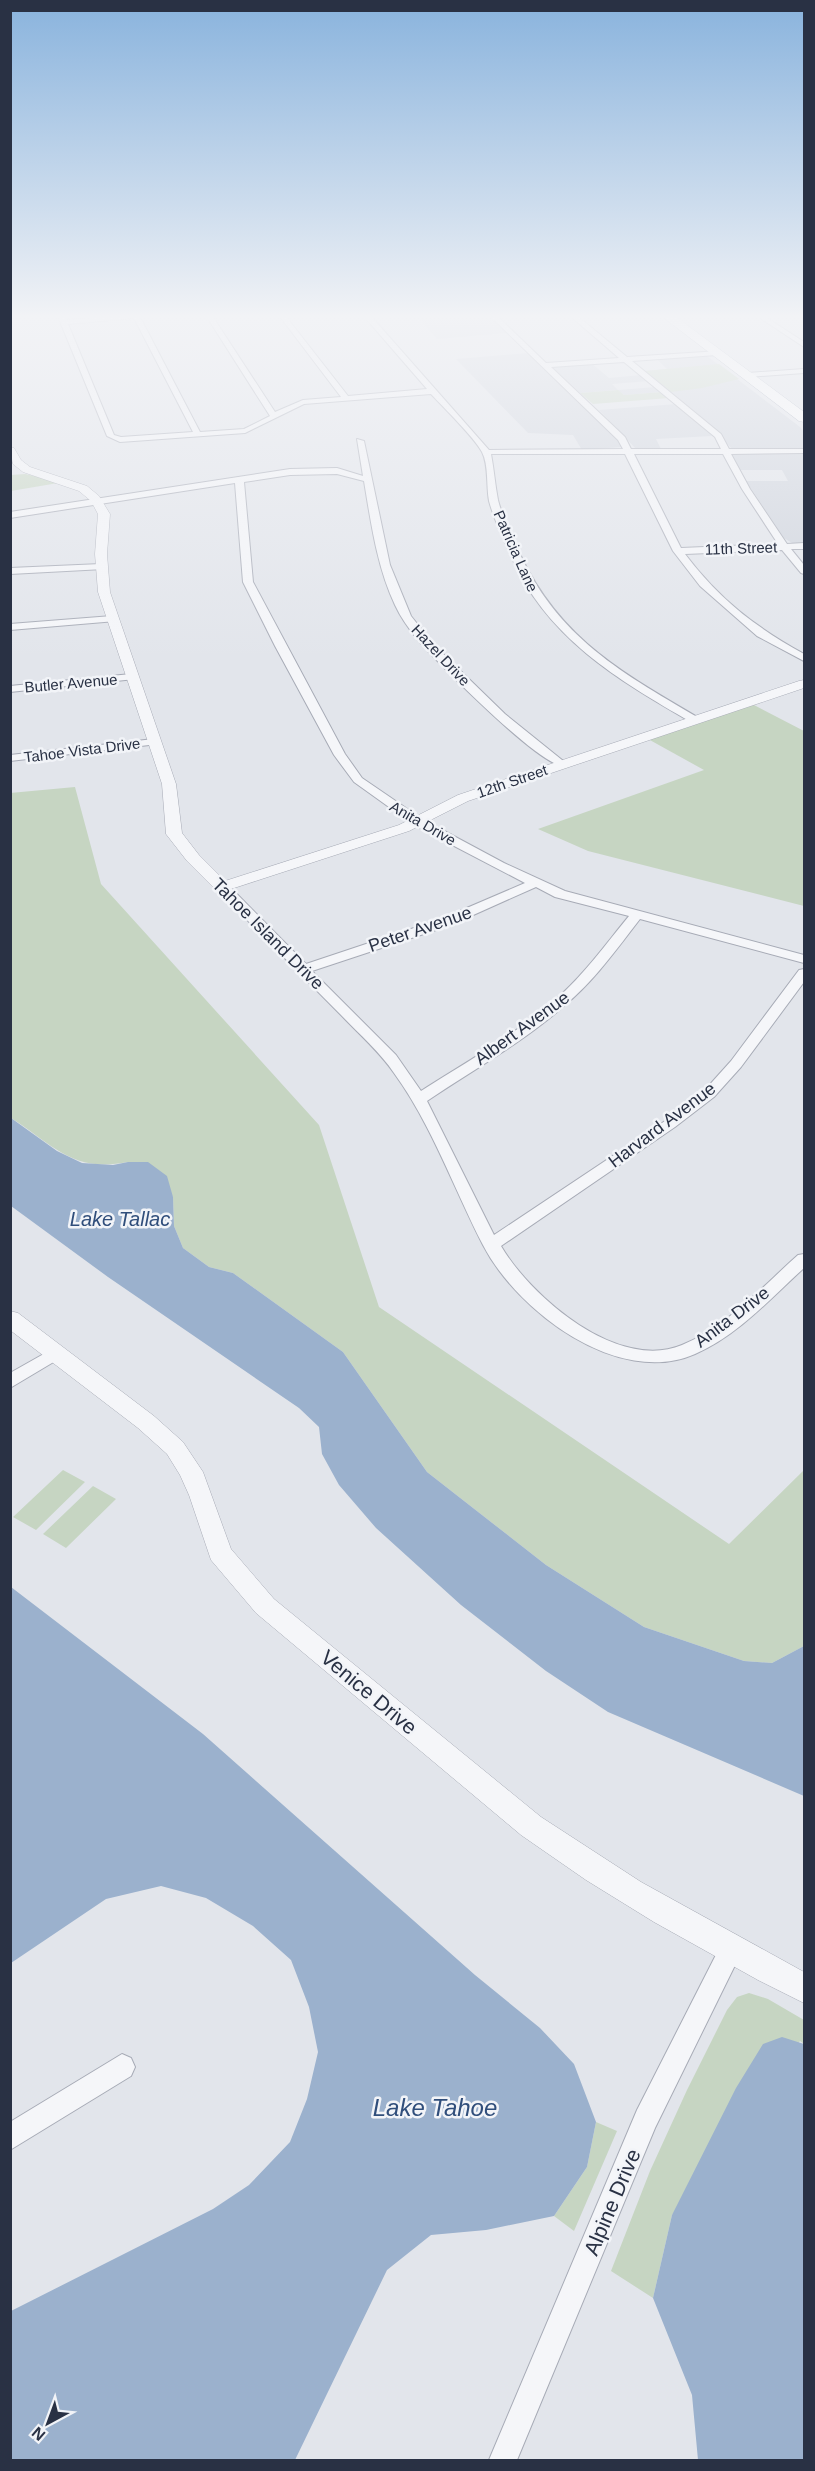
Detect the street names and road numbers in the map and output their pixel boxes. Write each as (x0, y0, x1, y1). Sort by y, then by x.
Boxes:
street label: Patricia Lane (490, 508, 542, 594)
street label: 11th Street (705, 538, 778, 558)
street label: Hazel Drive (408, 621, 474, 689)
street label: Butler Avenue (24, 670, 118, 696)
street label: Tahoe Vista Drive (23, 734, 141, 766)
street label: 12th Street (475, 761, 550, 801)
street label: Anita Drive (387, 797, 459, 849)
street label: Tahoe Island Drive (208, 874, 328, 994)
street label: Peter Avenue (366, 902, 474, 956)
street label: Albert Avenue (471, 987, 573, 1069)
street label: Harvard Avenue (605, 1078, 719, 1172)
street label: Anita Drive (691, 1283, 773, 1351)
street label: Venice Drive (316, 1645, 422, 1739)
street label: Alpine Drive (579, 2145, 645, 2259)

